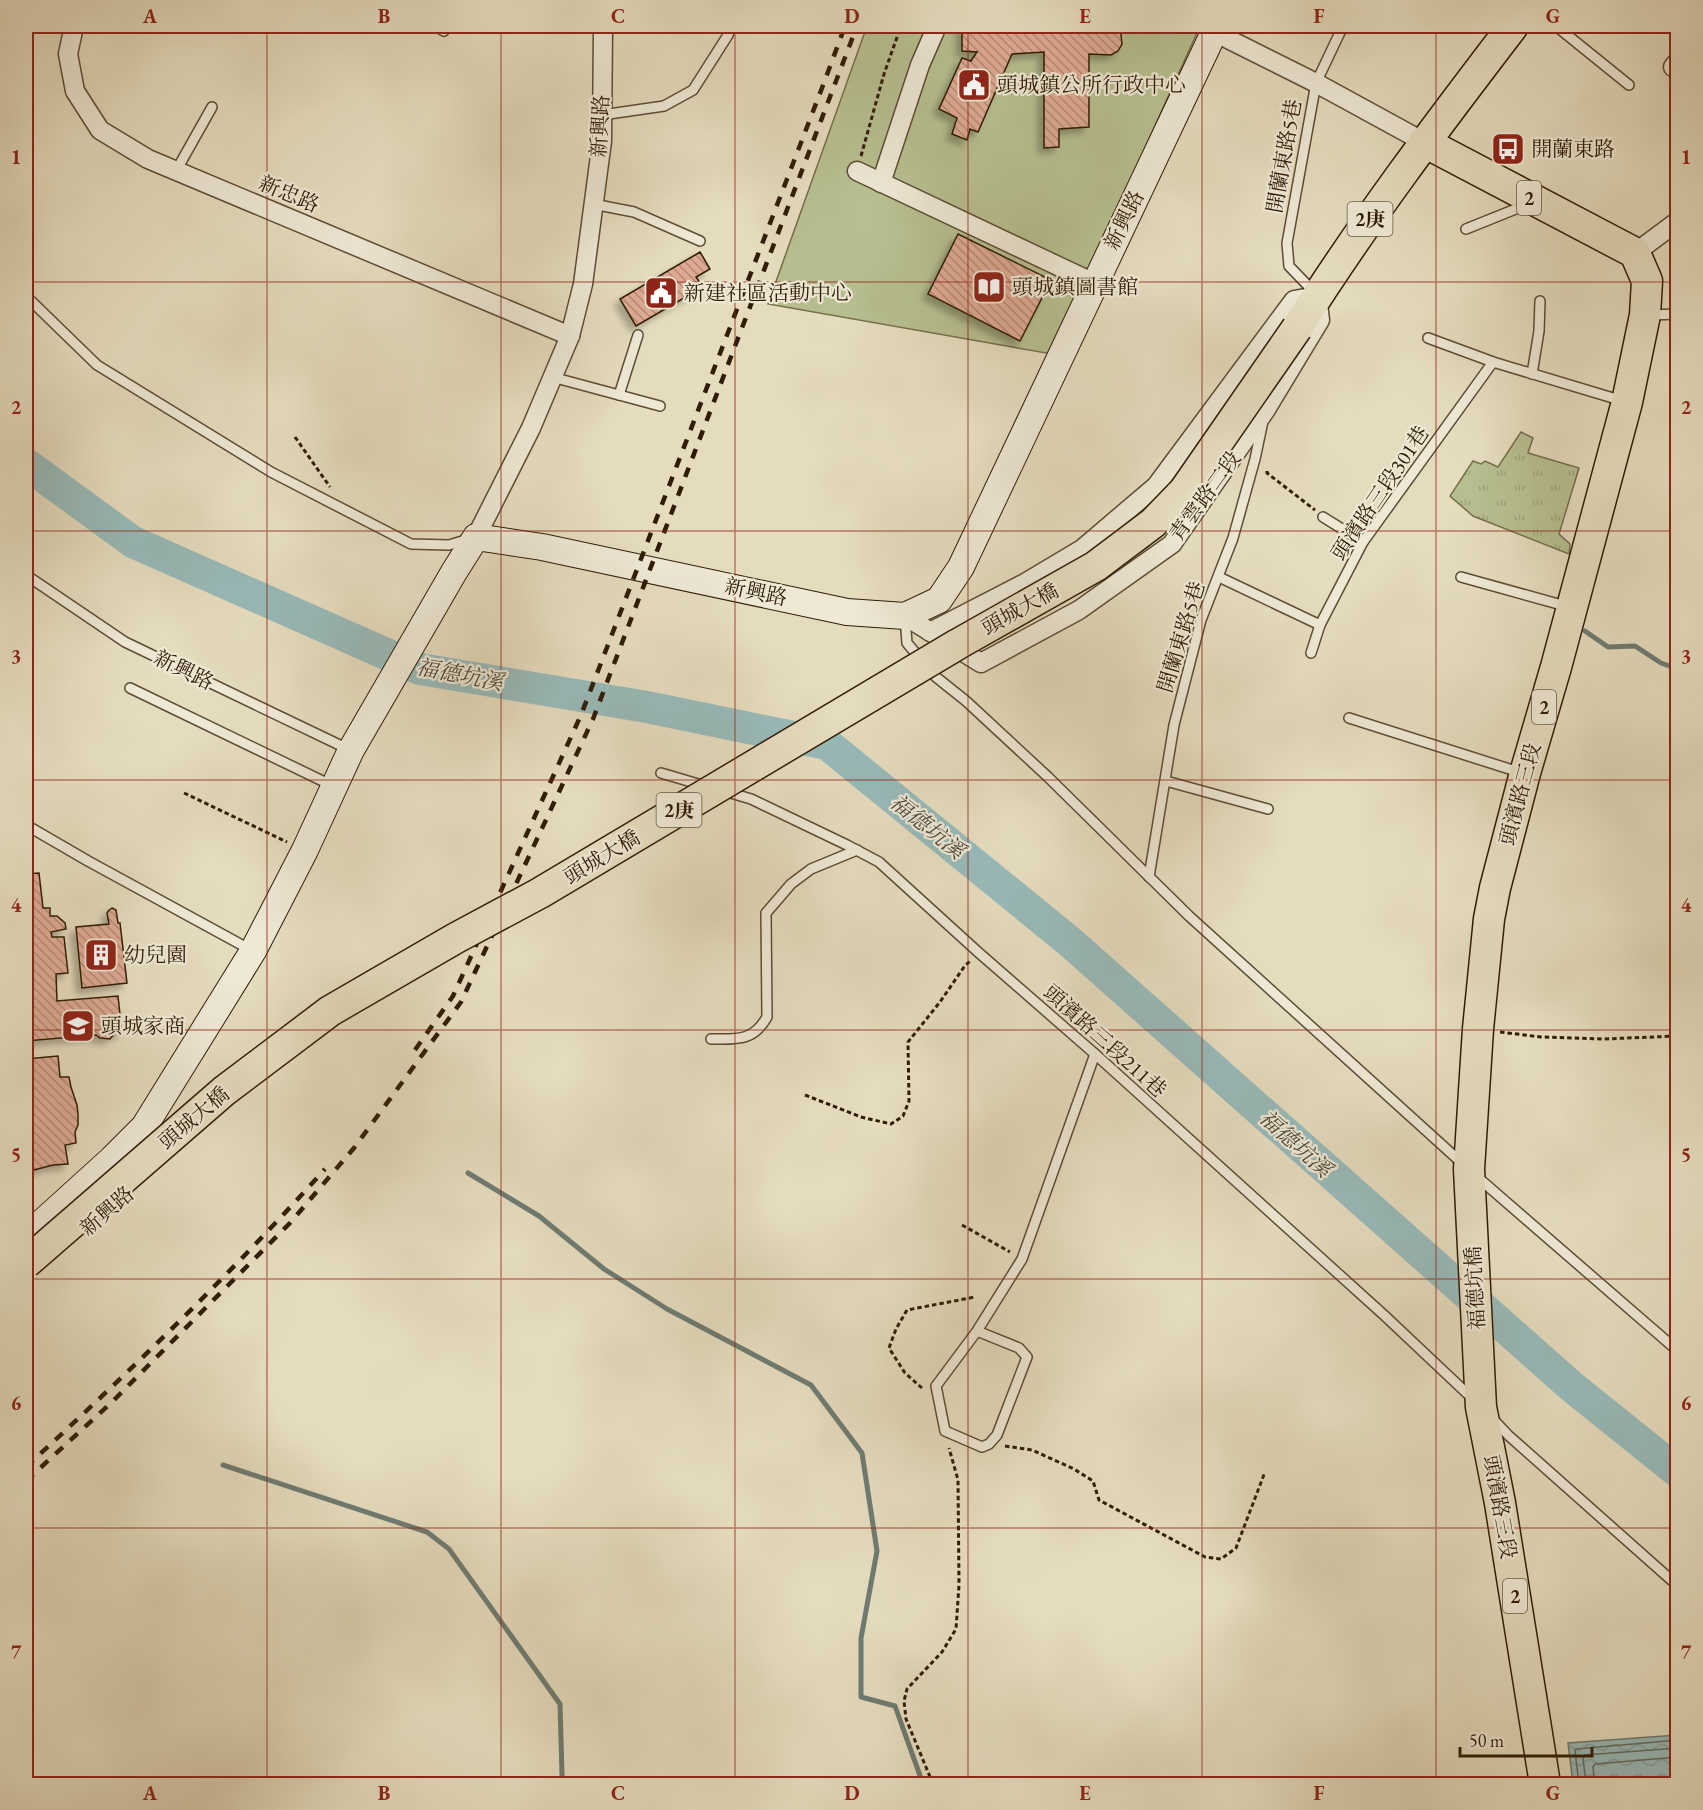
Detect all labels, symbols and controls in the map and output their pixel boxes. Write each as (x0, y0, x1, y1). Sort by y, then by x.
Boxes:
text: A (142, 3, 158, 29)
text: B (378, 3, 390, 29)
text: C (611, 3, 625, 29)
text: D (844, 3, 860, 29)
text: E (1079, 3, 1091, 29)
text: F (1314, 3, 1325, 29)
text: G (1546, 3, 1560, 29)
public building icon: 頭城鎮公所行政中心 (956, 67, 992, 103)
place label: 頭城鎮公所行政中心 (997, 71, 1186, 98)
street label: 新興路 (584, 94, 615, 158)
street label: 開蘭東路5巷 (1260, 97, 1307, 215)
bus stop icon: 開蘭東路 (1490, 131, 1526, 167)
place label: 開蘭東路 (1531, 135, 1615, 162)
text: 1 (11, 144, 21, 170)
text: 1 (1681, 144, 1691, 170)
street label: 新忠路 (255, 169, 323, 218)
road number: 2 (1517, 181, 1541, 215)
street label: 新興路 (1098, 186, 1149, 254)
road number: 2庚 (1348, 202, 1392, 236)
library icon: 頭城鎮圖書館 (971, 269, 1007, 305)
place label: 頭城鎮圖書館 (1012, 273, 1138, 300)
public building icon: 新建社區活動中心 (643, 275, 679, 311)
place label: 新建社區活動中心 (684, 279, 852, 306)
text: 2 (11, 394, 22, 420)
text: 2 (1681, 394, 1692, 420)
street label: 頭濱路三段301巷 (1325, 420, 1434, 565)
street label: 青雲路二段 (1163, 445, 1246, 546)
street label: 新興路 (722, 572, 790, 611)
street label: 頭城大橋 (976, 576, 1063, 641)
street label: 開蘭東路5巷 (1151, 578, 1210, 696)
text: 3 (11, 643, 21, 669)
text: 3 (1681, 643, 1691, 669)
street label: 新興路 (150, 644, 218, 695)
water label: 福德坑溪 (414, 652, 508, 698)
road number: 2 (1532, 690, 1556, 724)
street label: 頭濱路三段 (1493, 740, 1546, 848)
water label: 福德坑溪 (884, 787, 973, 867)
road number: 2庚 (656, 793, 702, 827)
street label: 頭城大橋 (559, 823, 645, 890)
text: 4 (11, 892, 22, 918)
text: 4 (1681, 892, 1692, 918)
building icon: 幼兒園 (83, 937, 119, 973)
place label: 幼兒園 (124, 941, 187, 968)
street label: 頭濱路三段211巷 (1038, 978, 1172, 1103)
school or university icon: 頭城家商 (60, 1008, 96, 1044)
place label: 頭城家商 (101, 1012, 185, 1039)
street label: 頭城大橋 (153, 1080, 235, 1155)
water label: 福德坑溪 (1253, 1103, 1340, 1185)
text: 5 (11, 1141, 21, 1167)
text: 5 (1681, 1141, 1691, 1167)
street label: 新興路 (74, 1180, 139, 1241)
street label: 福德坑橋 (1459, 1245, 1490, 1331)
text: 6 (11, 1390, 22, 1416)
text: 6 (1681, 1390, 1692, 1416)
street label: 頭濱路三段 (1478, 1453, 1523, 1561)
road number: 2 (1503, 1579, 1527, 1613)
text: 7 (11, 1639, 22, 1665)
text: 7 (1681, 1639, 1692, 1665)
scale bar (1460, 1720, 1592, 1758)
text: 50 m (1469, 1729, 1504, 1752)
text: A (142, 1780, 158, 1806)
text: B (378, 1780, 390, 1806)
text: C (611, 1780, 625, 1806)
text: D (844, 1780, 860, 1806)
text: E (1079, 1780, 1091, 1806)
text: F (1314, 1780, 1325, 1806)
text: G (1546, 1780, 1560, 1806)

